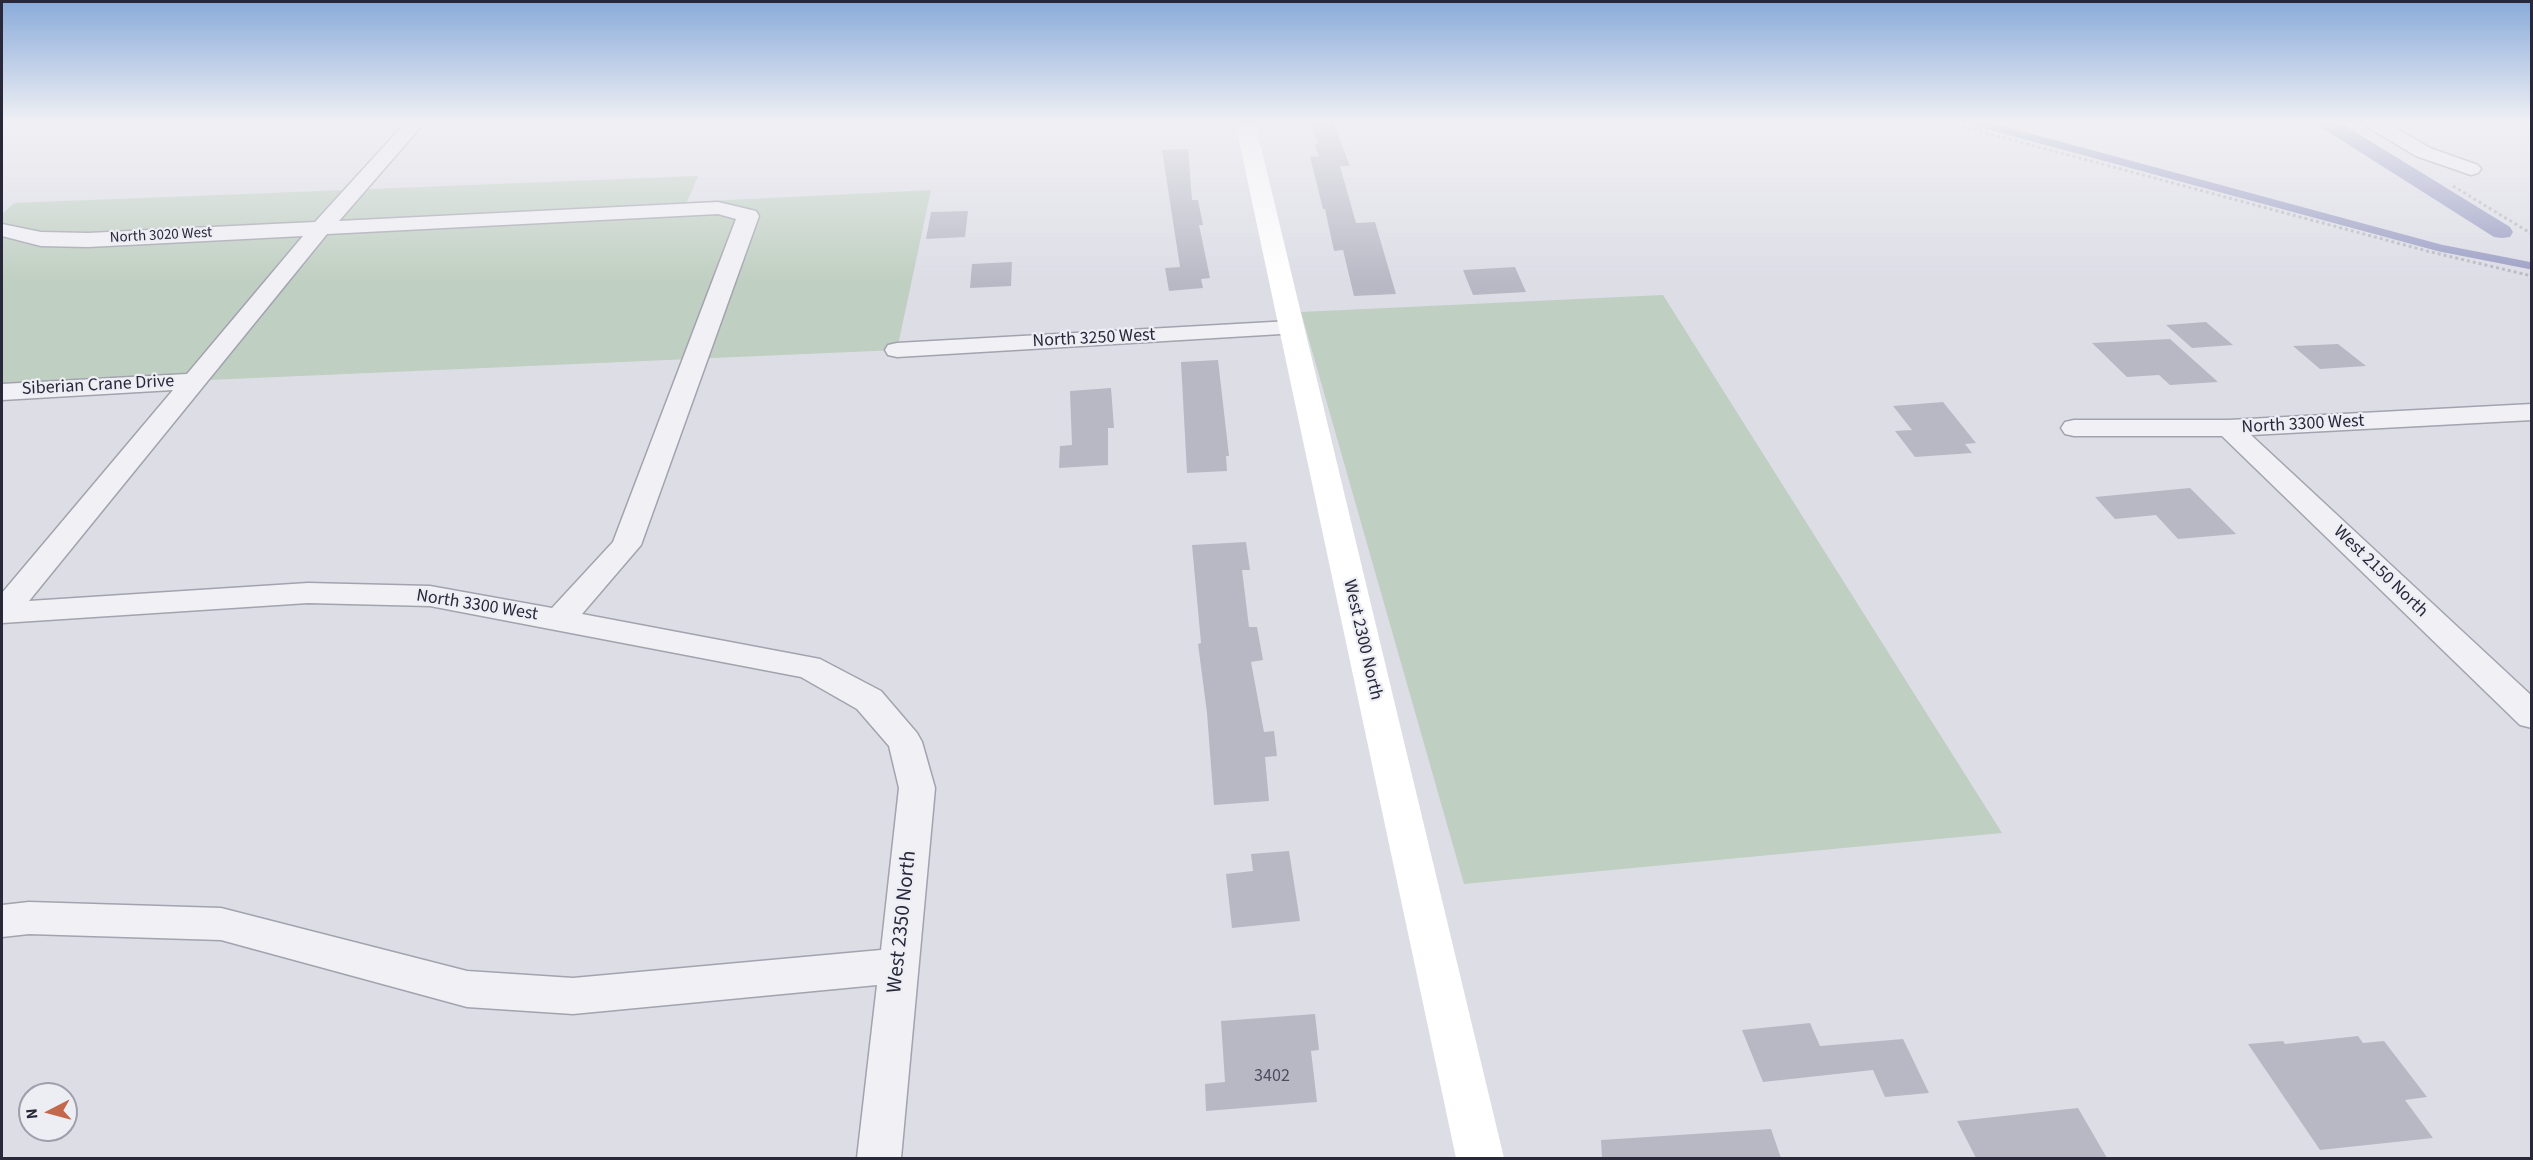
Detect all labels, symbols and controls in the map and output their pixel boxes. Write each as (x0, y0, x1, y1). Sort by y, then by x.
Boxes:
street label: North 3020 West (109, 224, 213, 248)
street label: North 3250 West (1032, 325, 1156, 353)
street label: Siberian Crane Drive (21, 371, 175, 401)
street label: North 3300 West (2241, 411, 2365, 439)
street label: West 2150 North (2328, 522, 2432, 622)
street label: West 2300 North (1338, 578, 1386, 702)
street label: North 3300 West (415, 586, 539, 626)
street label: West 2350 North (883, 849, 923, 995)
house number: 3402 (1254, 1066, 1290, 1088)
north arrow (18, 1082, 78, 1142)
text: N (21, 1107, 44, 1120)

